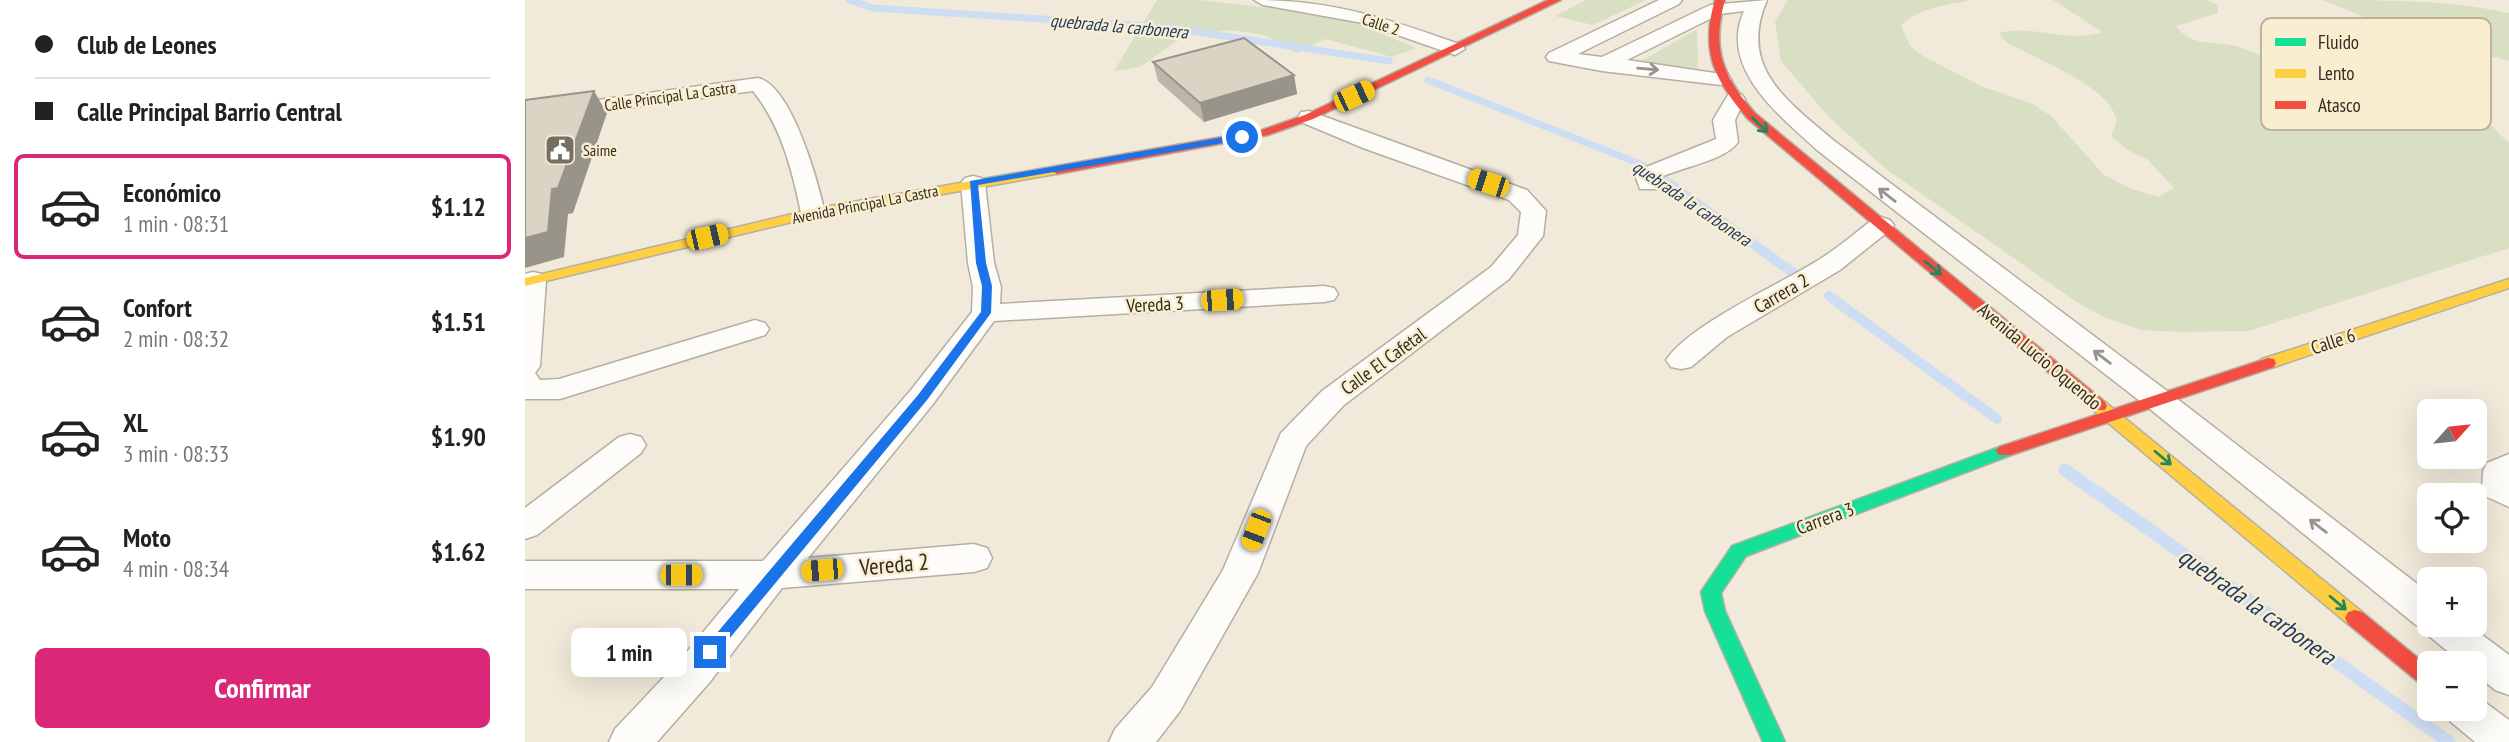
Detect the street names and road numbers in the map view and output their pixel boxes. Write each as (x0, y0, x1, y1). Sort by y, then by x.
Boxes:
street label: Calle 2 (1360, 9, 1402, 39)
street label: Calle Principal La Castra (603, 77, 737, 115)
street label: Avenida Principal La Castra (790, 180, 940, 228)
street label: Carrera 2 (1749, 268, 1813, 318)
street label: Vereda 3 (1125, 291, 1184, 318)
street label: Avenida Lucio Oquendo (1973, 297, 2107, 415)
street label: Calle El Cafetal (1336, 322, 1431, 400)
street label: Calle 6 (2308, 323, 2358, 359)
street label: Carrera 3 (1793, 497, 1857, 539)
street label: Vereda 2 (857, 547, 930, 582)

